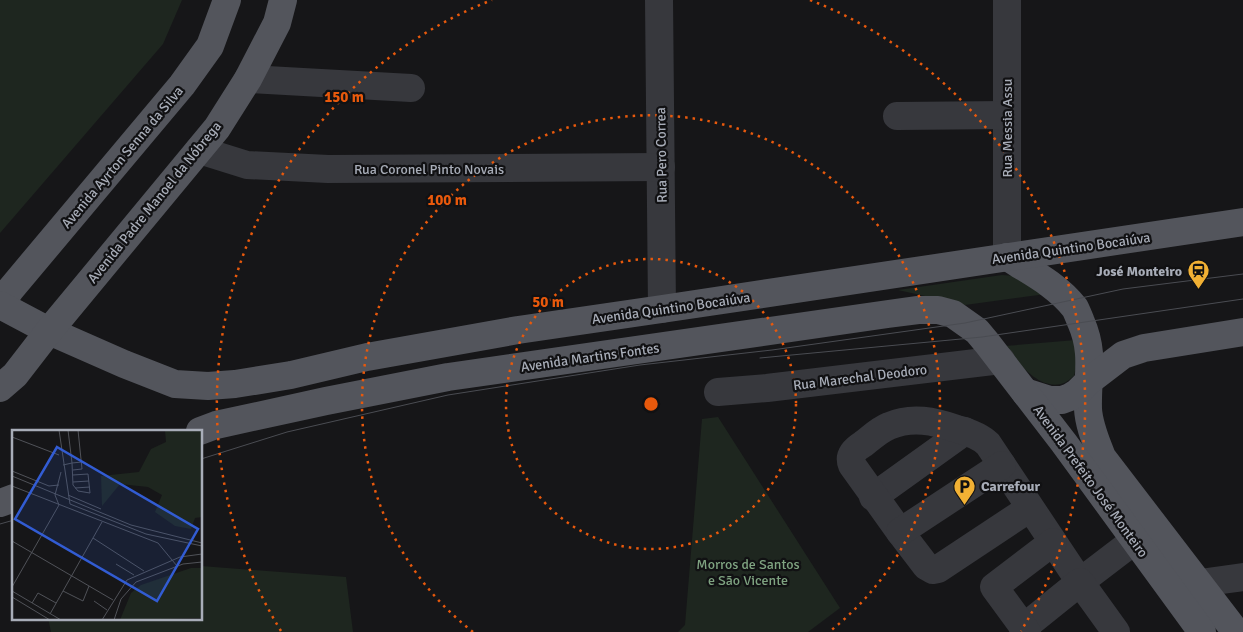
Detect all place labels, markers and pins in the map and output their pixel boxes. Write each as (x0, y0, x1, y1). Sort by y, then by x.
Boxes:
station icon: José Monteiro (1186, 259, 1210, 290)
place label: José Monteiro (1096, 263, 1182, 280)
centre of rings (642, 395, 660, 413)
parking icon: Carrefour (953, 474, 977, 505)
place label: Carrefour (981, 478, 1041, 495)

